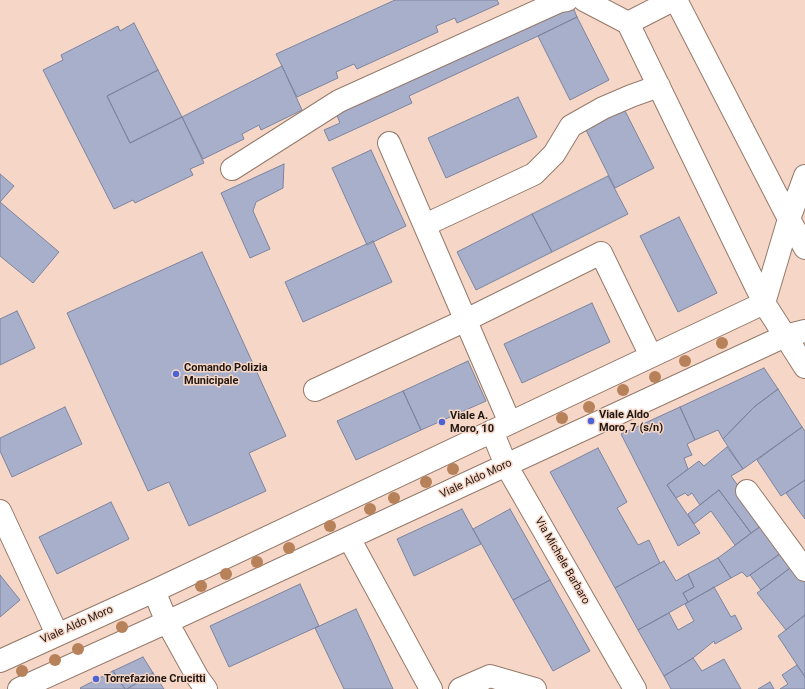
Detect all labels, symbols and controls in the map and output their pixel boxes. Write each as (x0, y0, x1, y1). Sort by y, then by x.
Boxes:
place label: Comando Polizia Municipale (184, 361, 268, 387)
marker: Comando Polizia Municipale (171, 369, 181, 379)
place label: Viale Aldo Moro, 7 (s/n) (599, 408, 663, 434)
place label: Viale A. Moro, 10 (450, 409, 494, 435)
marker: Viale Aldo Moro, 7 (s/n) (586, 416, 596, 426)
marker: Viale A. Moro, 10 (437, 417, 447, 427)
street label: Viale Aldo Moro (438, 457, 514, 501)
street label: Via Michele Barbaro (532, 515, 592, 607)
street label: Viale Aldo Moro (39, 603, 115, 647)
place label: Torrefazione Crucitti (104, 672, 206, 686)
marker: Torrefazione Crucitti (91, 674, 101, 684)

